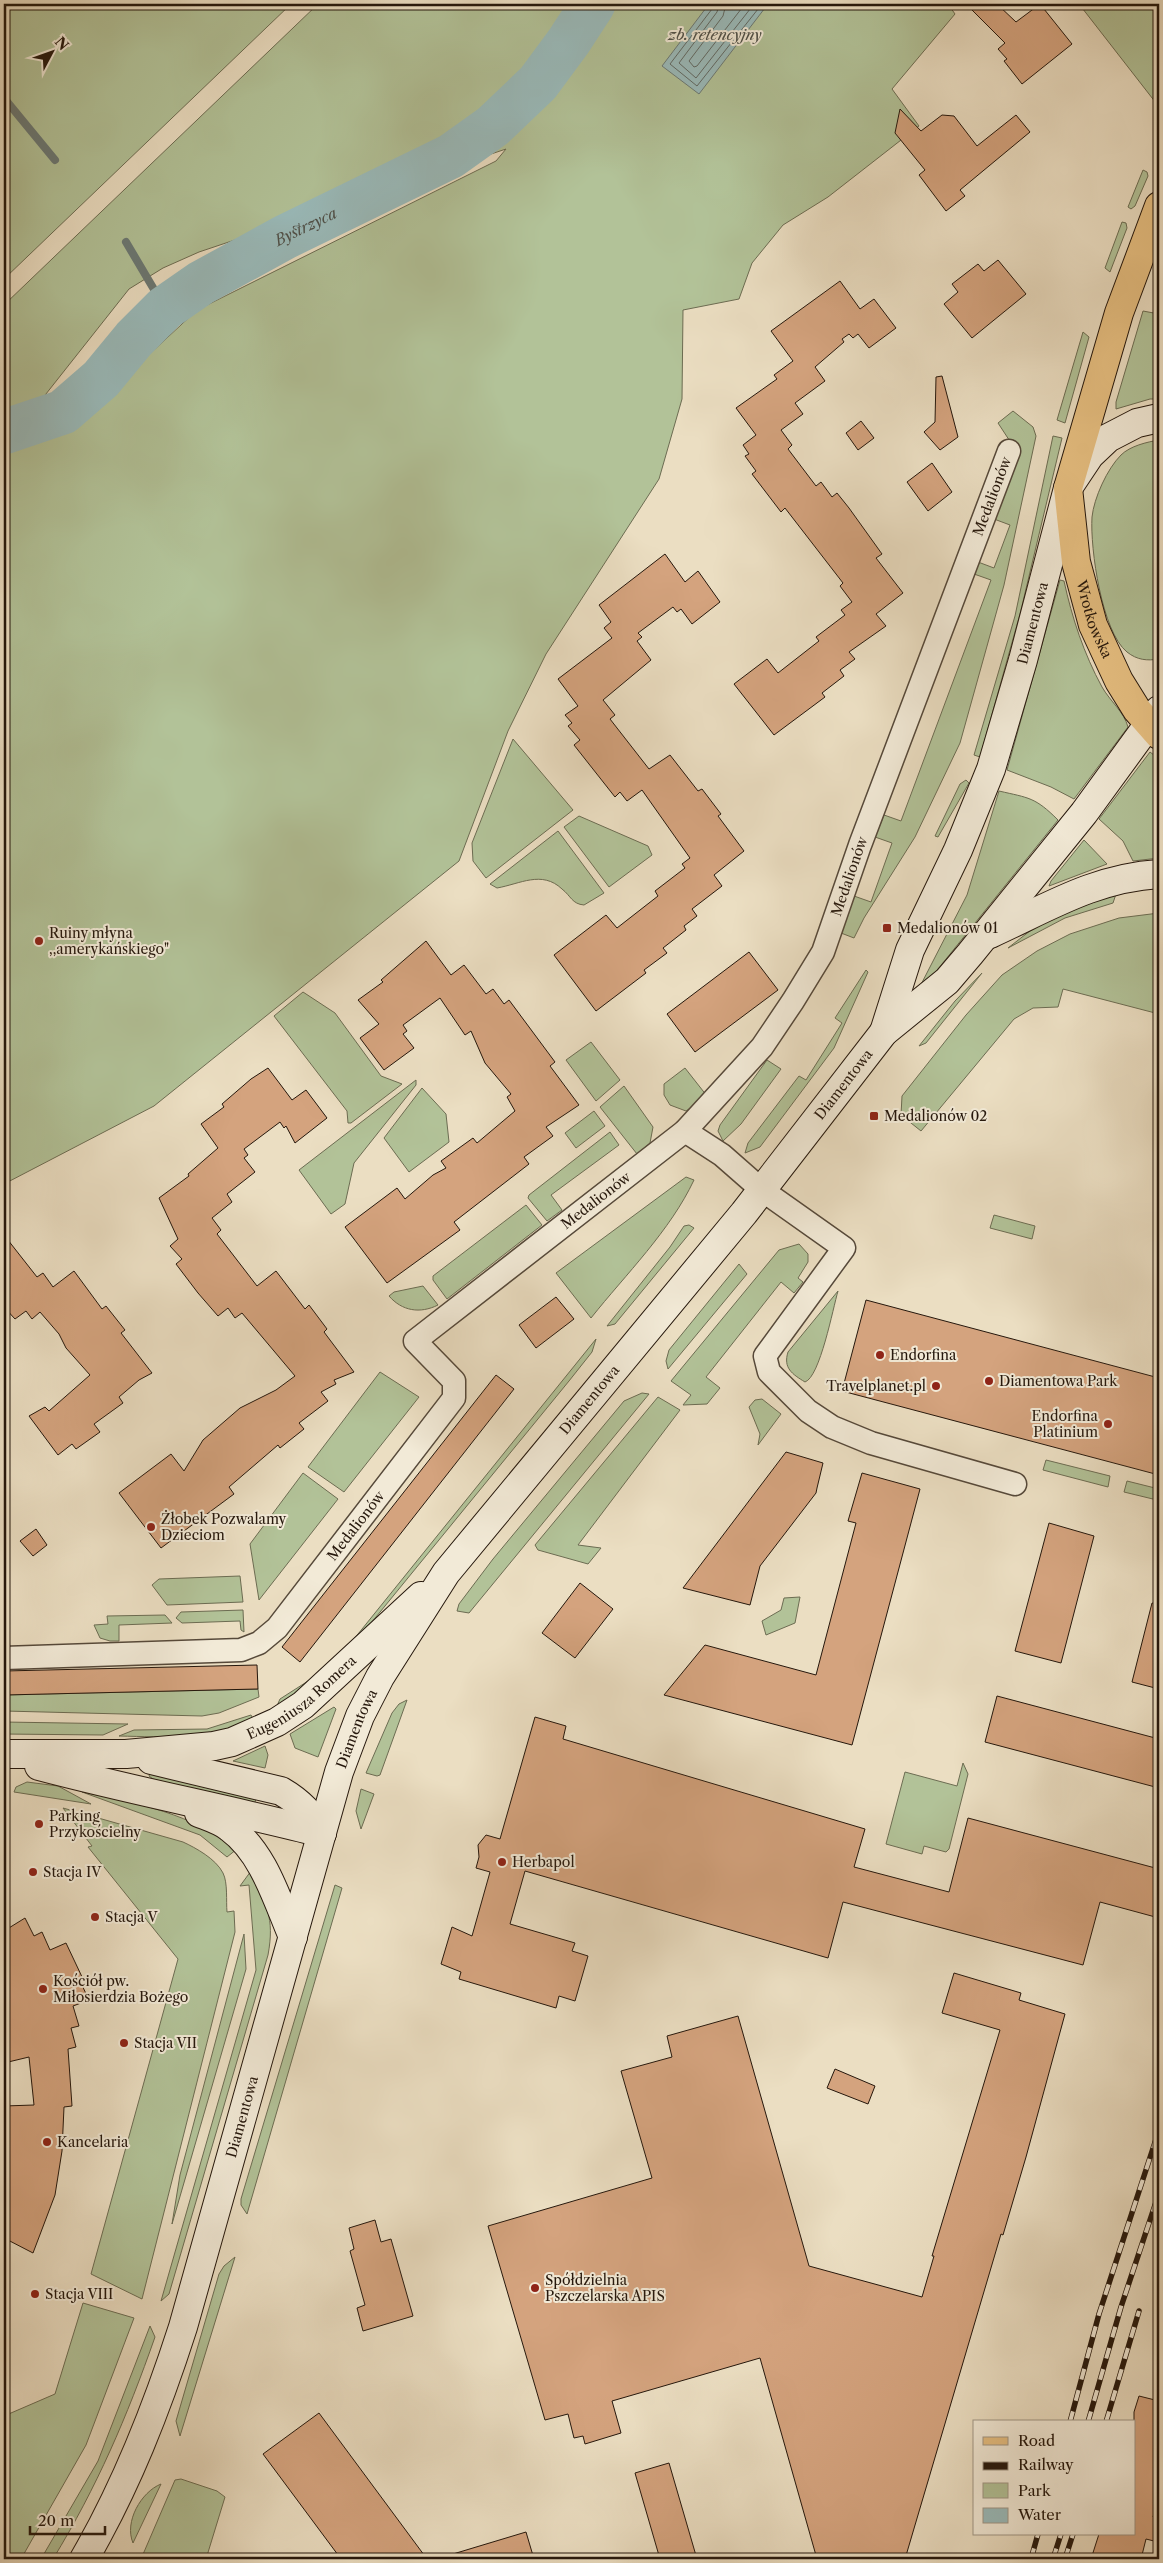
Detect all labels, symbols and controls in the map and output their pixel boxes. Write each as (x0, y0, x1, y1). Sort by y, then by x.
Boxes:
water label: zb. retencyjny (667, 25, 762, 44)
north arrow (28, 28, 78, 78)
text: N (51, 33, 73, 54)
water label: Bystrzyca (270, 203, 340, 250)
street label: Medalionów (969, 454, 1015, 538)
street label: Wrotkowska (1072, 577, 1116, 662)
street label: Diamentowa (1013, 580, 1052, 666)
street label: Medalionów (827, 834, 872, 919)
place label: Medalionów 01 (897, 919, 998, 937)
marker: Medalionów 01 (881, 922, 893, 934)
place label: Ruiny młyna ,,amerykańskiego" (49, 924, 169, 958)
marker: Ruiny młyna ,,amerykańskiego" (33, 935, 45, 947)
street label: Diamentowa (811, 1045, 877, 1123)
place label: Medalionów 02 (884, 1107, 987, 1125)
marker: Medalionów 02 (868, 1110, 880, 1122)
street label: Medalionów (557, 1168, 634, 1233)
place label: Endorfina (890, 1346, 957, 1364)
marker: Endorfina (874, 1349, 886, 1361)
street label: Diamentowa (556, 1361, 624, 1438)
place label: Diamentowa Park (999, 1372, 1118, 1390)
marker: Diamentowa Park (983, 1375, 995, 1387)
place label: Travelplanet.pl (826, 1377, 926, 1395)
marker: Travelplanet.pl (930, 1380, 942, 1392)
place label: Endorfina Platinium (1032, 1407, 1099, 1441)
marker: Endorfina Platinium (1102, 1418, 1114, 1430)
street label: Medalionów (323, 1487, 388, 1564)
place label: Żłobek Pozwalamy Dzieciom (161, 1510, 287, 1544)
marker: Żłobek Pozwalamy Dzieciom (145, 1521, 157, 1533)
street label: Eugeniusza Romera (244, 1651, 360, 1743)
street label: Diamentowa (332, 1685, 382, 1771)
place label: Parking Przykościelny (49, 1807, 141, 1841)
marker: Parking Przykościelny (33, 1818, 45, 1830)
place label: Herbapol (512, 1853, 575, 1871)
marker: Herbapol (496, 1856, 508, 1868)
place label: Stacja IV (43, 1863, 102, 1881)
marker: Stacja IV (27, 1866, 39, 1878)
place label: Stacja V (105, 1908, 158, 1926)
marker: Stacja V (89, 1911, 101, 1923)
place label: Kościół pw. Miłosierdzia Bożego (53, 1972, 188, 2006)
marker: Kościół pw. Miłosierdzia Bożego (37, 1983, 49, 1995)
place label: Stacja VII (134, 2034, 197, 2052)
marker: Stacja VII (118, 2037, 130, 2049)
street label: Diamentowa (222, 2073, 262, 2160)
place label: Kancelaria (57, 2133, 129, 2151)
marker: Kancelaria (41, 2136, 53, 2148)
place label: Spółdzielnia Pszczelarska APIS (545, 2271, 665, 2305)
marker: Spółdzielnia Pszczelarska APIS (529, 2282, 541, 2294)
place label: Stacja VIII (45, 2285, 113, 2303)
marker: Stacja VIII (29, 2288, 41, 2300)
legend (973, 2420, 1136, 2536)
text: Road (1018, 2431, 1055, 2450)
text: Railway (1018, 2455, 1074, 2474)
text: Park (1018, 2481, 1052, 2500)
scale bar (30, 2503, 105, 2535)
text: Water (1017, 2505, 1062, 2524)
text: 20 m (38, 2511, 74, 2530)

